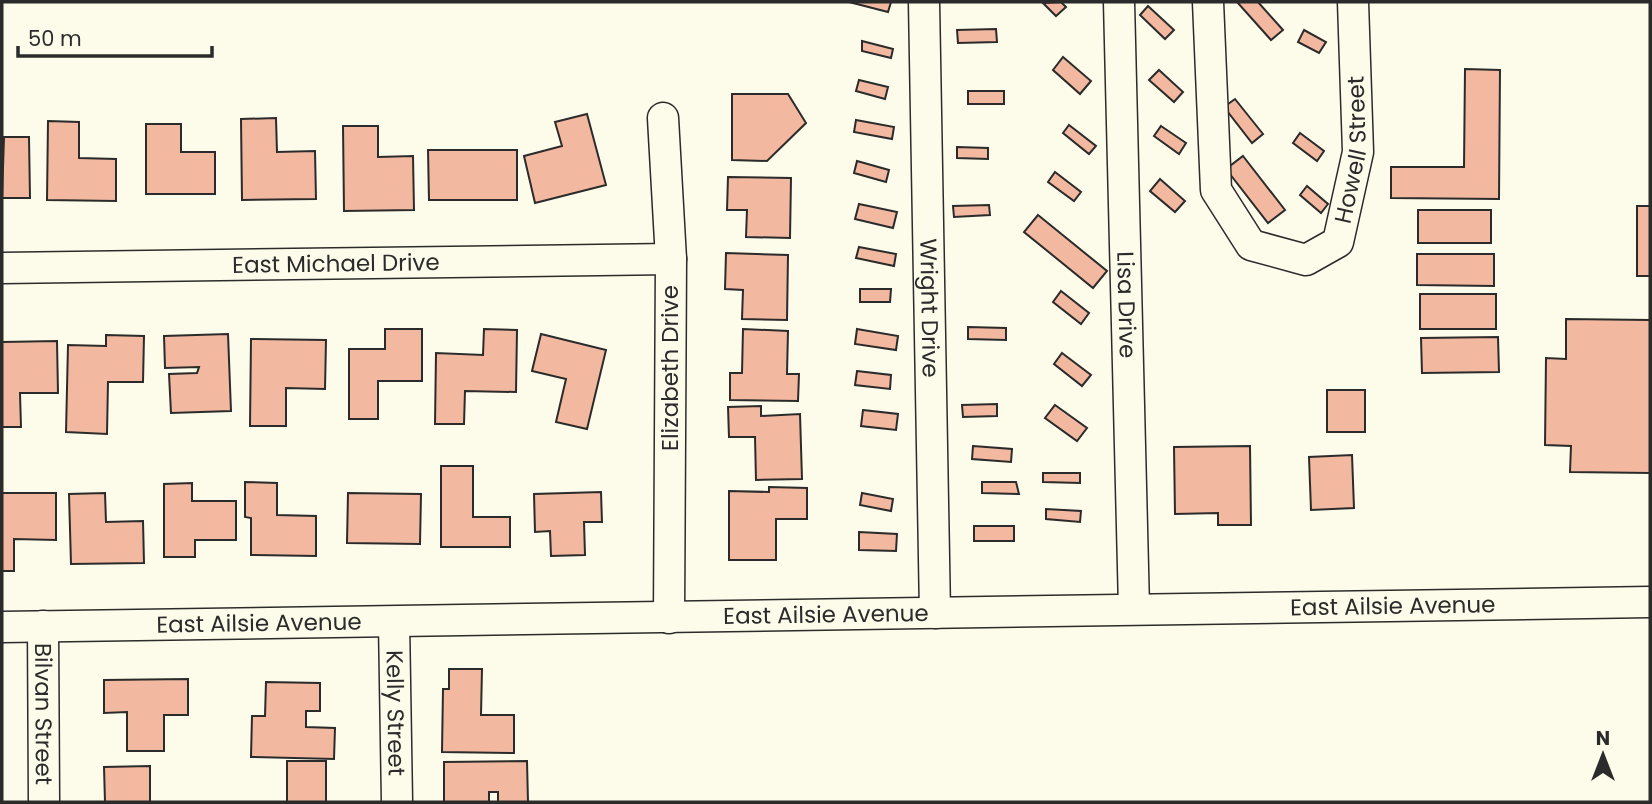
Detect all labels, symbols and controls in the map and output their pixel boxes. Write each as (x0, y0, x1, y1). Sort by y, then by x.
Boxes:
scale bar (18, 14, 212, 58)
text: 50 m (28, 24, 82, 53)
street label: Howell Street (1327, 75, 1374, 226)
street label: Wright Drive (912, 238, 947, 378)
street label: East Michael Drive (232, 246, 440, 281)
street label: Lisa Drive (1109, 251, 1144, 359)
street label: Elizabeth Drive (654, 285, 686, 451)
street label: East Ailsie Avenue (1290, 588, 1496, 623)
street label: East Ailsie Avenue (723, 597, 929, 632)
street label: East Ailsie Avenue (156, 606, 362, 641)
street label: Bilvan Street (27, 643, 60, 785)
street label: Kelly Street (378, 650, 413, 776)
north arrow (1568, 720, 1638, 790)
text: N (1596, 725, 1610, 752)

